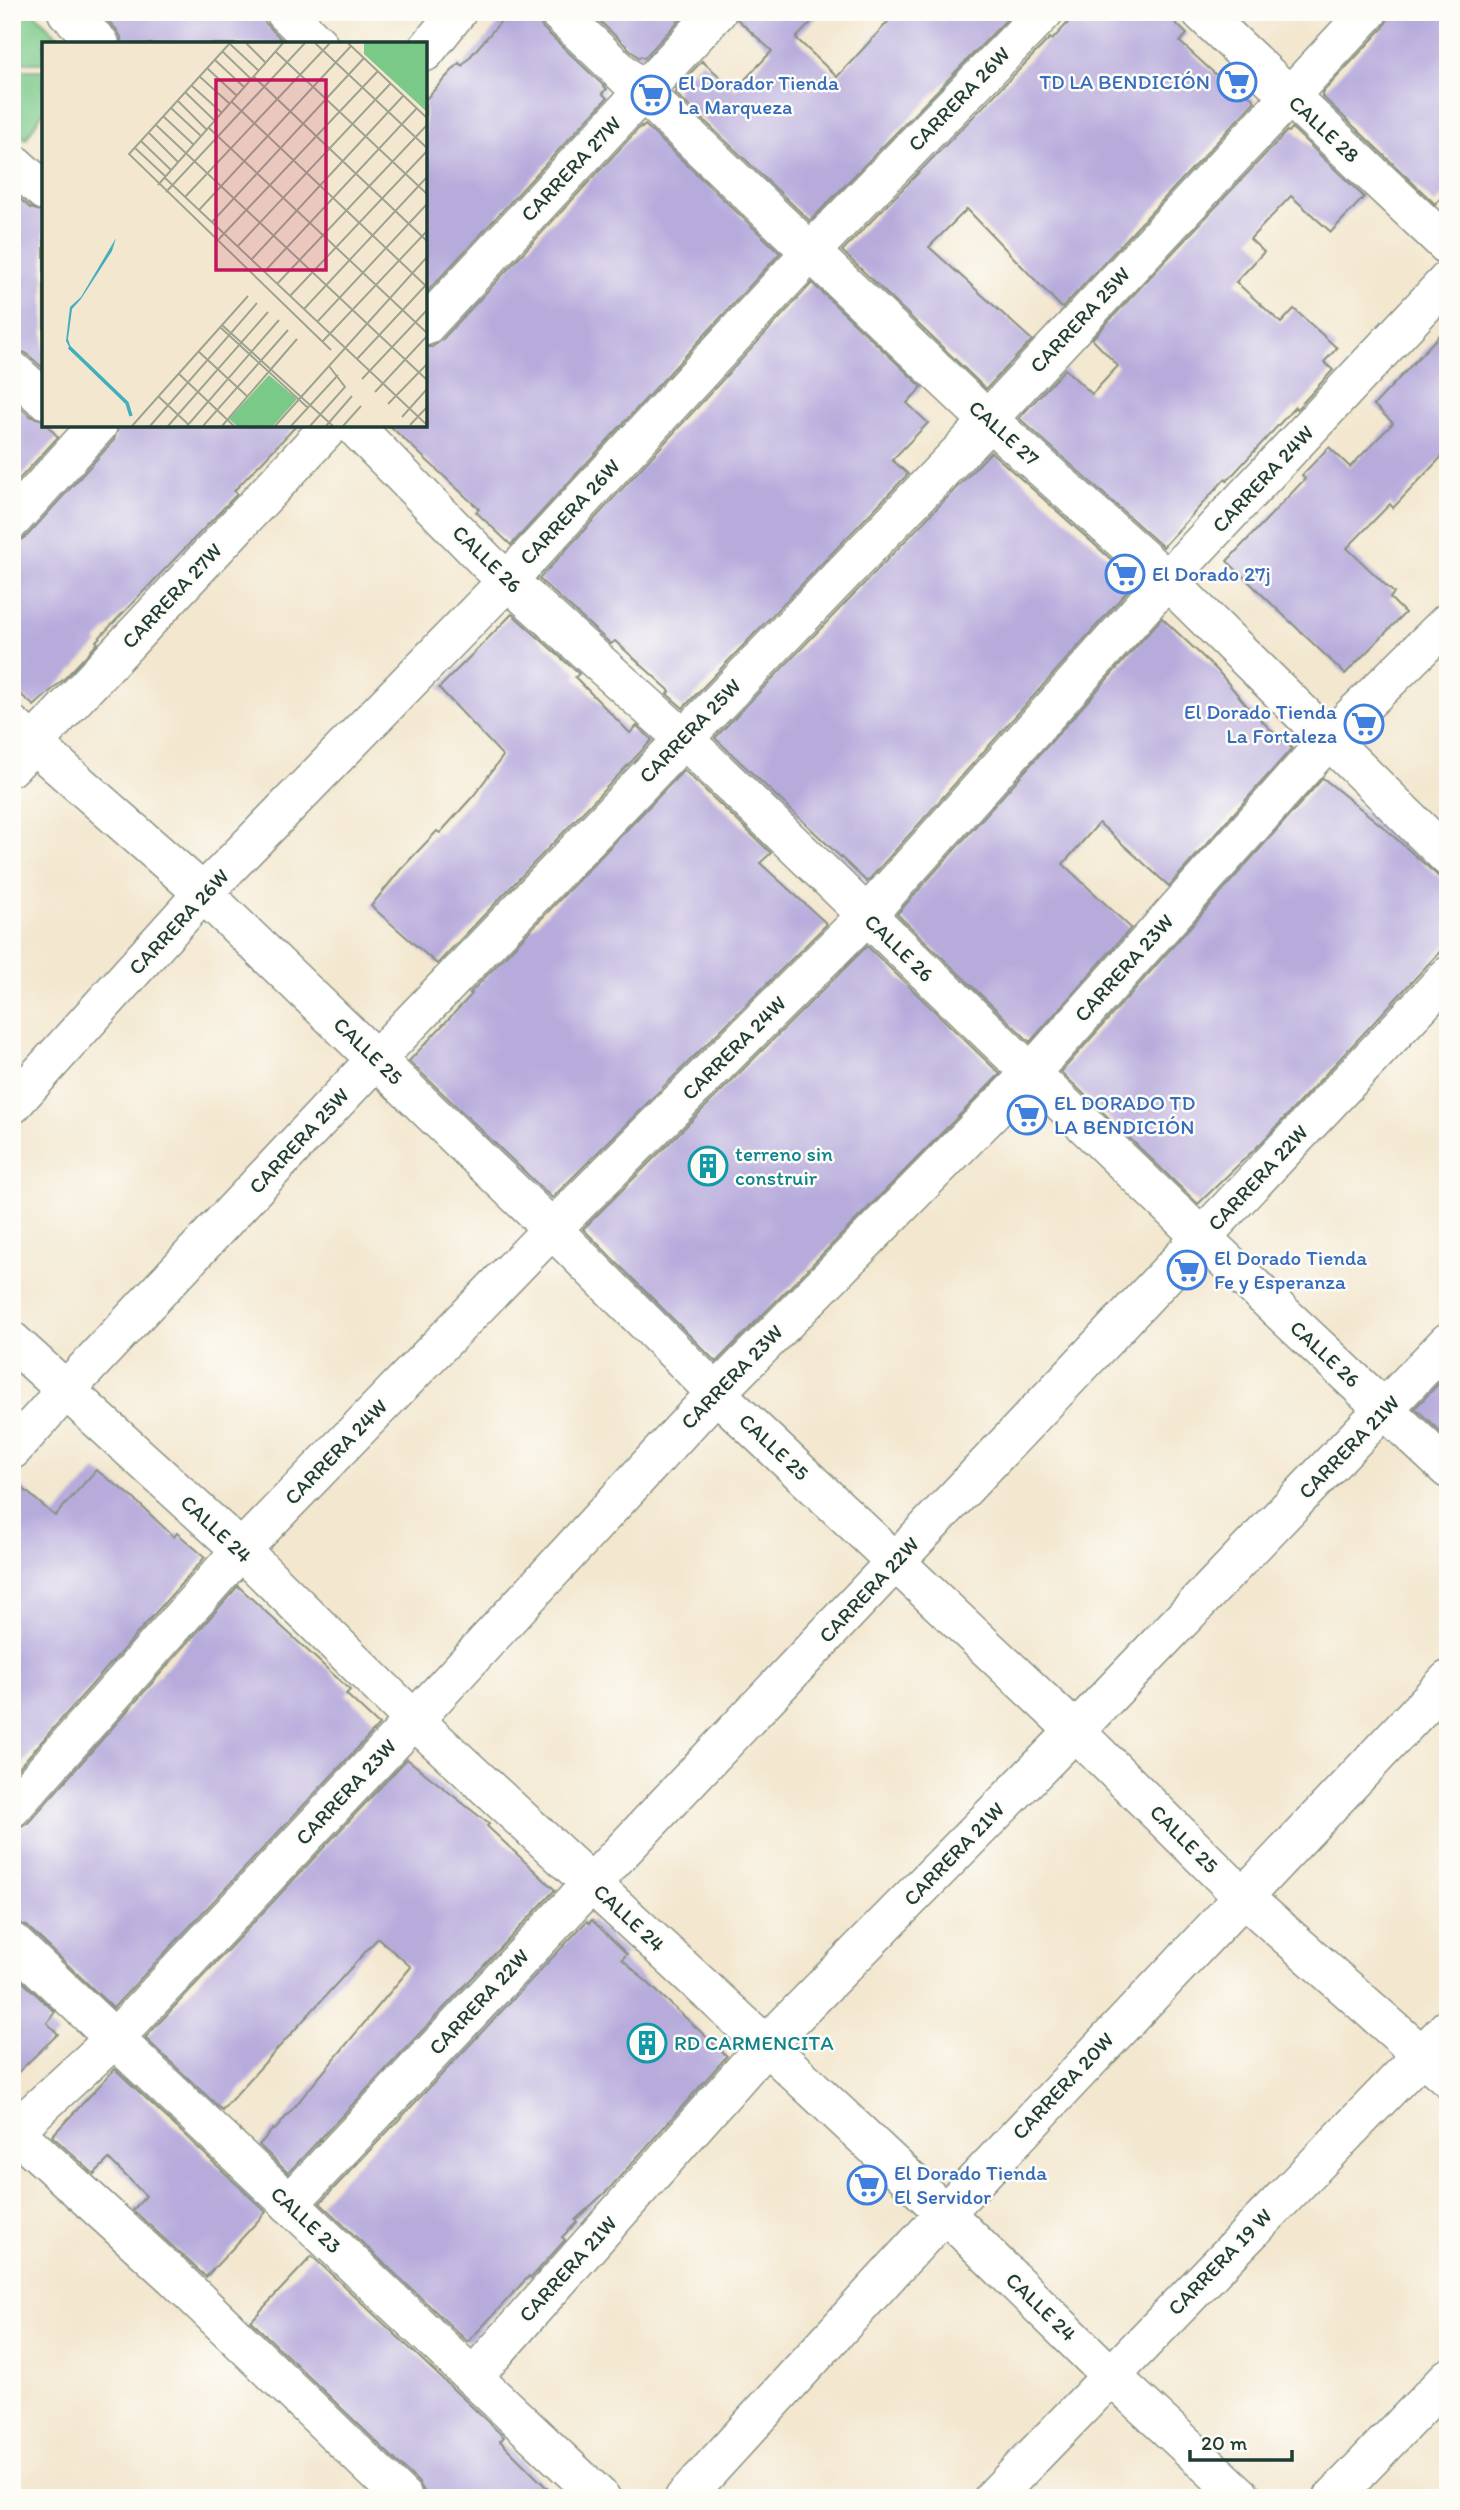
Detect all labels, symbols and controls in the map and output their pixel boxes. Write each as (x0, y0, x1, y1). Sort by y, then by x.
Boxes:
street label: CARRERA 26W (903, 41, 1015, 156)
inset map (42, 42, 427, 427)
supermarket icon: TD LA BENDICIÓN (1216, 61, 1258, 103)
place label: TD LA BENDICIÓN (1039, 69, 1210, 94)
place label: El Dorador Tienda La Marqueza (678, 70, 839, 119)
supermarket icon: El Dorador Tienda La Marqueza (630, 74, 672, 116)
street label: CALLE 28 (1284, 90, 1365, 168)
street label: CARRERA 27W (515, 111, 626, 227)
street label: CARRERA 25W (1024, 262, 1135, 378)
street label: CALLE 27 (964, 395, 1045, 471)
street label: CARRERA 24W (1207, 420, 1319, 537)
street label: CARRERA 26W (514, 454, 625, 570)
street label: CALLE 26 (447, 520, 527, 598)
street label: CARRERA 27W (116, 538, 227, 654)
supermarket icon: El Dorado 27j (1104, 553, 1146, 595)
place label: El Dorado 27j (1152, 561, 1271, 586)
street label: CARRERA 25W (634, 673, 746, 788)
place label: El Dorado Tienda La Fortaleza (1184, 699, 1337, 748)
supermarket icon: El Dorado Tienda La Fortaleza (1343, 703, 1385, 745)
street label: CARRERA 26W (123, 864, 234, 980)
street label: CALLE 26 (859, 909, 939, 987)
street label: CARRERA 23W (1069, 909, 1178, 1027)
street label: CARRERA 24W (676, 990, 791, 1105)
street label: CALLE 25 (328, 1012, 408, 1090)
street label: CARRERA 25W (243, 1083, 354, 1199)
place label: EL DORADO TD LA BENDICIÓN (1054, 1090, 1195, 1139)
supermarket icon: EL DORADO TD LA BENDICIÓN (1006, 1094, 1048, 1136)
street label: CARRERA 22W (1202, 1120, 1313, 1236)
place label: terreno sin construir (735, 1141, 833, 1190)
building icon: terreno sin construir (687, 1145, 729, 1187)
place label: El Dorado Tienda Fe y Esperanza (1214, 1245, 1367, 1294)
supermarket icon: El Dorado Tienda Fe y Esperanza (1166, 1249, 1208, 1291)
street label: CALLE 26 (1285, 1315, 1366, 1392)
street label: CARRERA 23W (675, 1319, 788, 1434)
street label: CARRERA 21W (1293, 1390, 1404, 1504)
street label: CARRERA 24W (279, 1394, 392, 1510)
street label: CALLE 25 (734, 1408, 815, 1485)
street label: CALLE 24 (176, 1489, 257, 1568)
street label: CARRERA 22W (813, 1532, 924, 1648)
street label: CARRERA 23W (290, 1733, 401, 1850)
street label: CARRERA 21W (898, 1797, 1009, 1911)
street label: CALLE 25 (1145, 1799, 1224, 1878)
street label: CALLE 24 (589, 1878, 670, 1957)
street label: CARRERA 22W (423, 1944, 534, 2060)
building icon: RD CARMENCITA (626, 2022, 668, 2064)
street label: CARRERA 20W (1007, 2027, 1119, 2144)
place label: RD CARMENCITA (674, 2030, 834, 2055)
place label: El Dorado Tienda El Servidor (894, 2160, 1047, 2209)
supermarket icon: El Dorado Tienda El Servidor (846, 2164, 888, 2206)
street label: CALLE 23 (266, 2181, 347, 2258)
street label: CARRERA 19 W (1162, 2203, 1277, 2320)
street label: CARRERA 21W (513, 2210, 622, 2327)
street label: CALLE 24 (1001, 2267, 1082, 2347)
scale bar (1190, 2419, 1292, 2463)
text: 20 m (1201, 2430, 1248, 2455)

